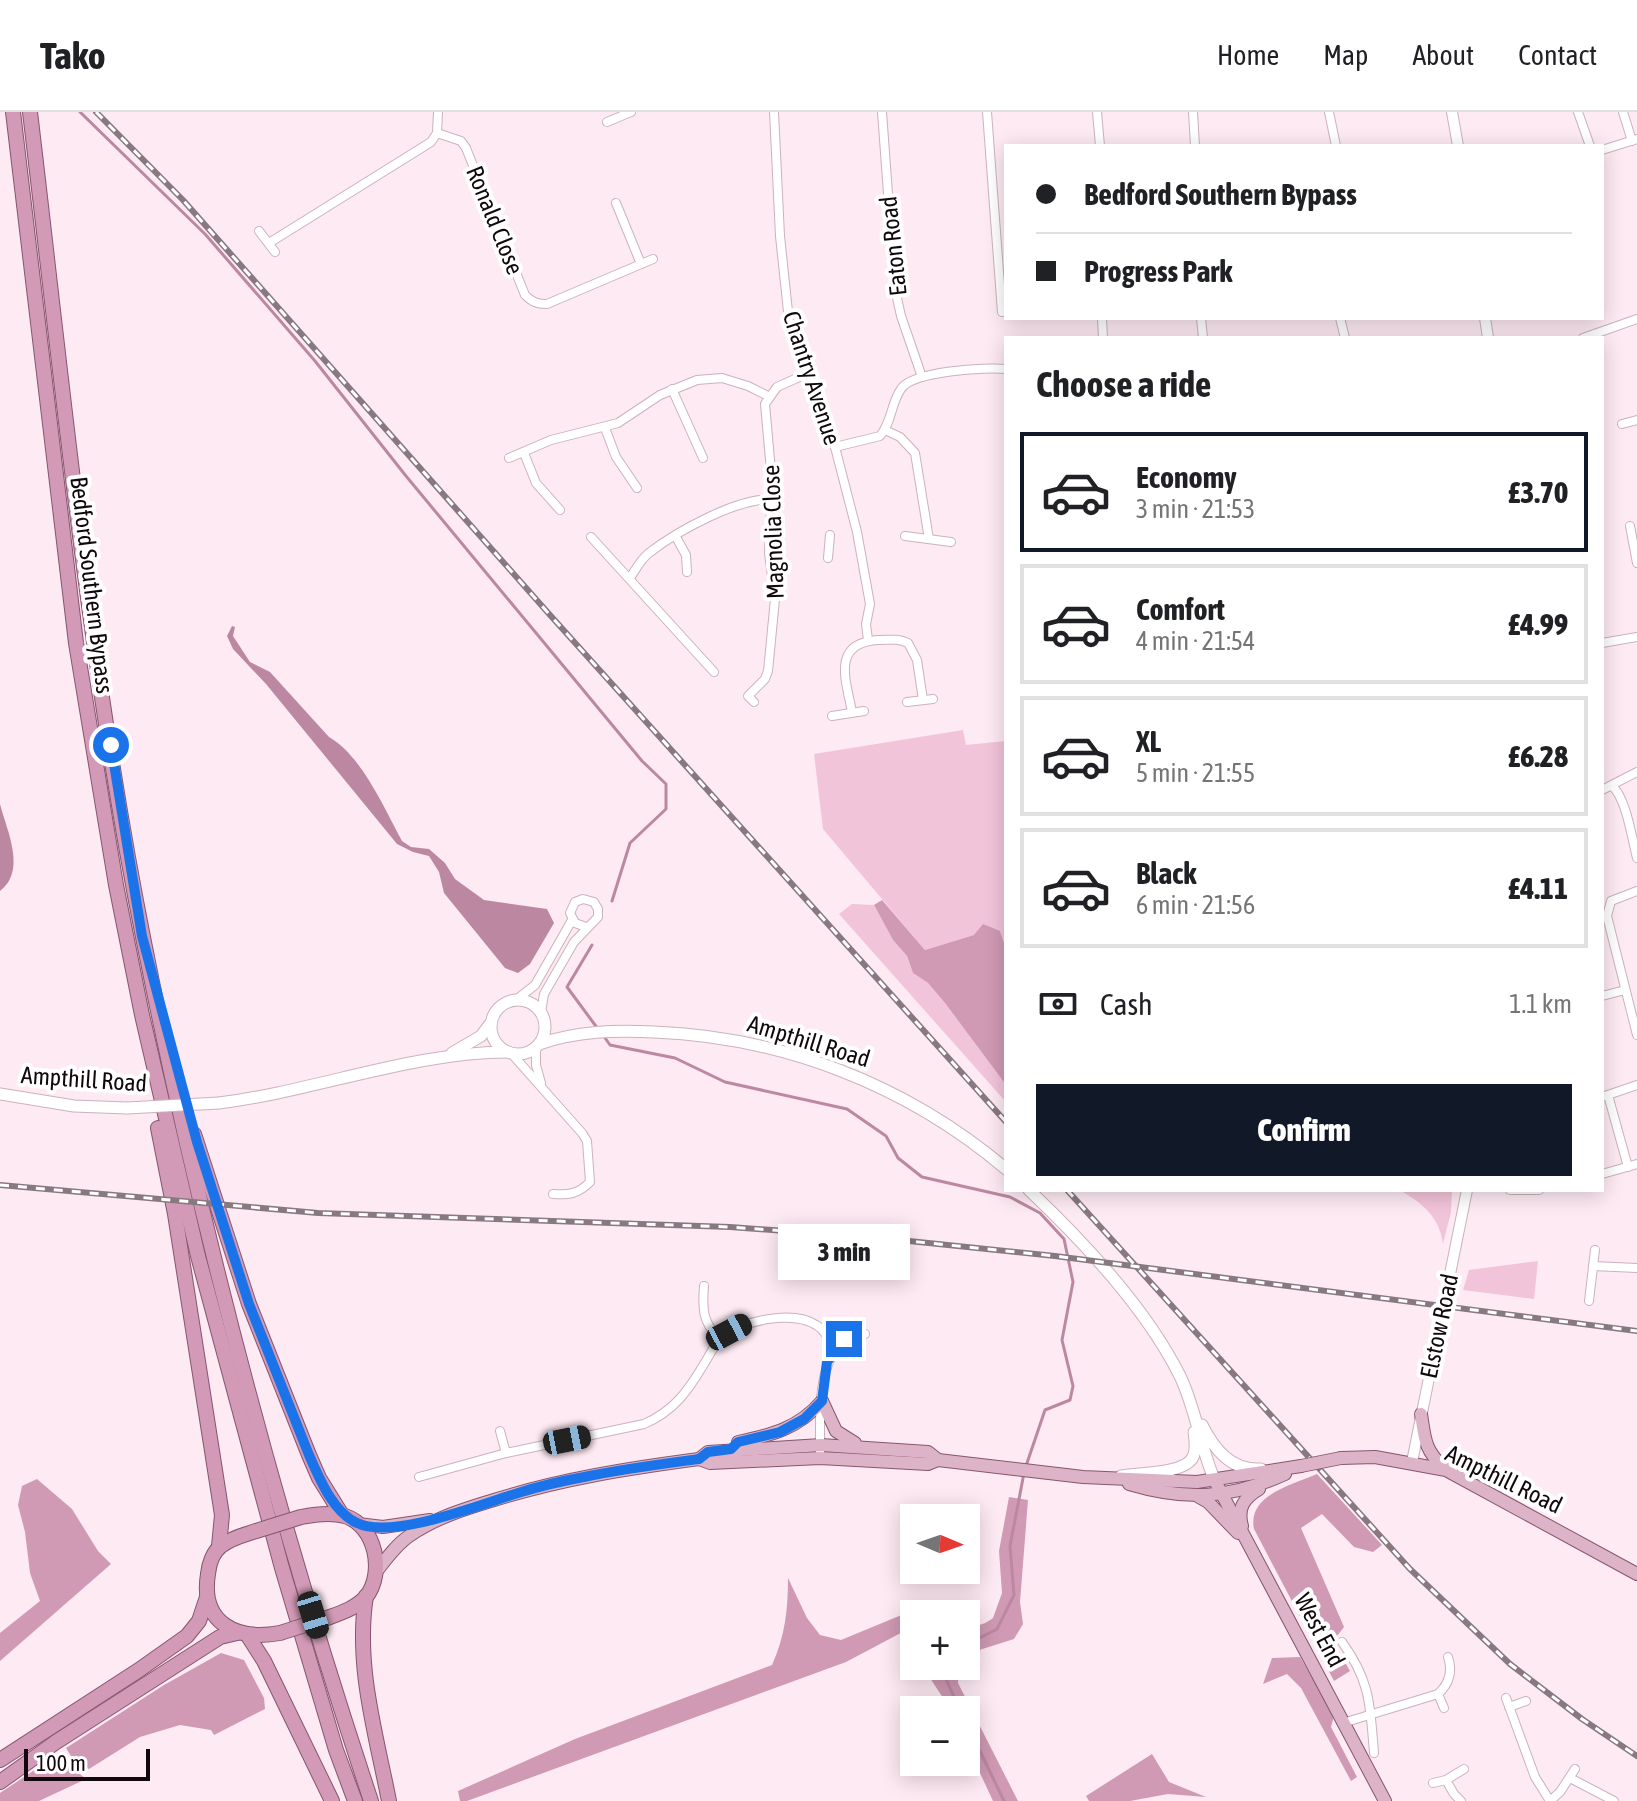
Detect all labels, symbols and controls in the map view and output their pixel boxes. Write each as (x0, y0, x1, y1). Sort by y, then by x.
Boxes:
text: Tako (40, 34, 106, 77)
text: Home (1217, 39, 1279, 71)
text: Map (1323, 39, 1368, 71)
text: About (1412, 39, 1474, 71)
text: Contact (1518, 39, 1597, 71)
street label: Ronald Close (461, 162, 529, 278)
text: Bedford Southern Bypass (1084, 177, 1357, 211)
street label: Eaton Road (874, 195, 912, 297)
text: Progress Park (1084, 254, 1232, 288)
street label: Chantry Avenue (778, 308, 846, 448)
text: Choose a ride (1036, 363, 1211, 405)
icon: car (1040, 456, 1112, 528)
text: Economy (1136, 460, 1237, 494)
street label: Magnolia Close (757, 464, 789, 600)
street label: Bedford Southern Bypass (65, 475, 119, 695)
text: £3.70 (1508, 475, 1568, 509)
text: 3 min · 21:53 (1136, 494, 1255, 524)
icon: car (1040, 588, 1112, 660)
text: Comfort (1136, 592, 1225, 626)
text: £4.99 (1508, 607, 1568, 641)
text: 4 min · 21:54 (1136, 626, 1255, 656)
icon: car (1040, 720, 1112, 792)
text: XL (1136, 724, 1161, 758)
route start (93, 727, 129, 763)
text: £6.28 (1508, 739, 1568, 773)
text: 5 min · 21:55 (1136, 758, 1255, 788)
icon: car (1040, 852, 1112, 924)
text: Black (1136, 856, 1196, 890)
text: £4.11 (1508, 871, 1568, 905)
text: 6 min · 21:56 (1136, 890, 1255, 920)
icon: cash (1036, 982, 1080, 1026)
text: Cash (1100, 987, 1153, 1021)
text: 1.1 km (1509, 989, 1572, 1019)
street label: Ampthill Road (745, 1010, 873, 1072)
street label: Ampthill Road (20, 1061, 148, 1097)
button: Confirm (1036, 1084, 1572, 1176)
callout: 3 min (778, 1223, 910, 1279)
text: 3 min (817, 1237, 871, 1267)
street label: Elstow Road (1415, 1271, 1463, 1381)
car (702, 1310, 756, 1354)
route end (826, 1321, 862, 1357)
car (541, 1424, 593, 1456)
street label: Ampthill Road (1441, 1439, 1567, 1519)
north arrow (900, 1504, 980, 1584)
map controls (900, 1504, 980, 1776)
car (295, 1589, 331, 1641)
street label: West End (1289, 1589, 1351, 1671)
button: + (900, 1600, 980, 1680)
button: − (900, 1696, 980, 1776)
scale bar (24, 1745, 150, 1781)
text: 100 m (36, 1750, 86, 1776)

